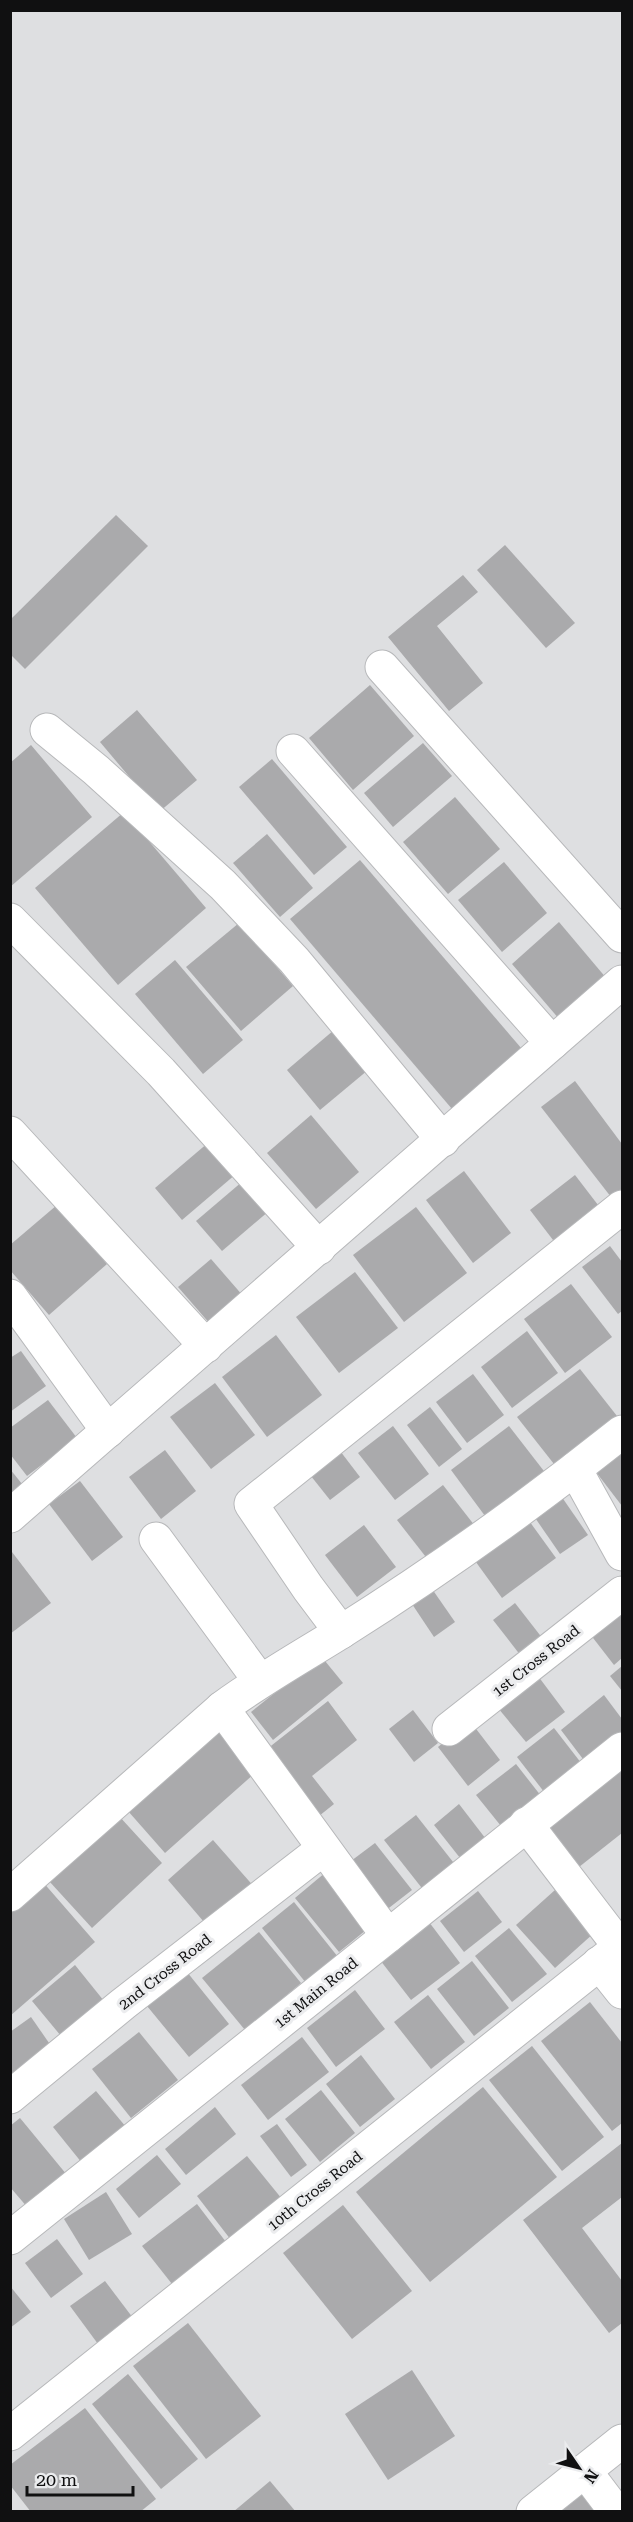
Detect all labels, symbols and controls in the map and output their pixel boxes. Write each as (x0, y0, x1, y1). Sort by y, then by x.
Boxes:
street label: 1st Cross Road (489, 1621, 584, 1701)
street label: 2nd Cross Road (115, 1930, 215, 2014)
street label: 1st Main Road (271, 1954, 362, 2032)
street label: 10th Cross Road (264, 2147, 366, 2235)
north arrow (549, 2438, 609, 2498)
scale bar (27, 2459, 134, 2497)
text: N (580, 2466, 602, 2487)
text: 20 m (36, 2469, 77, 2490)

